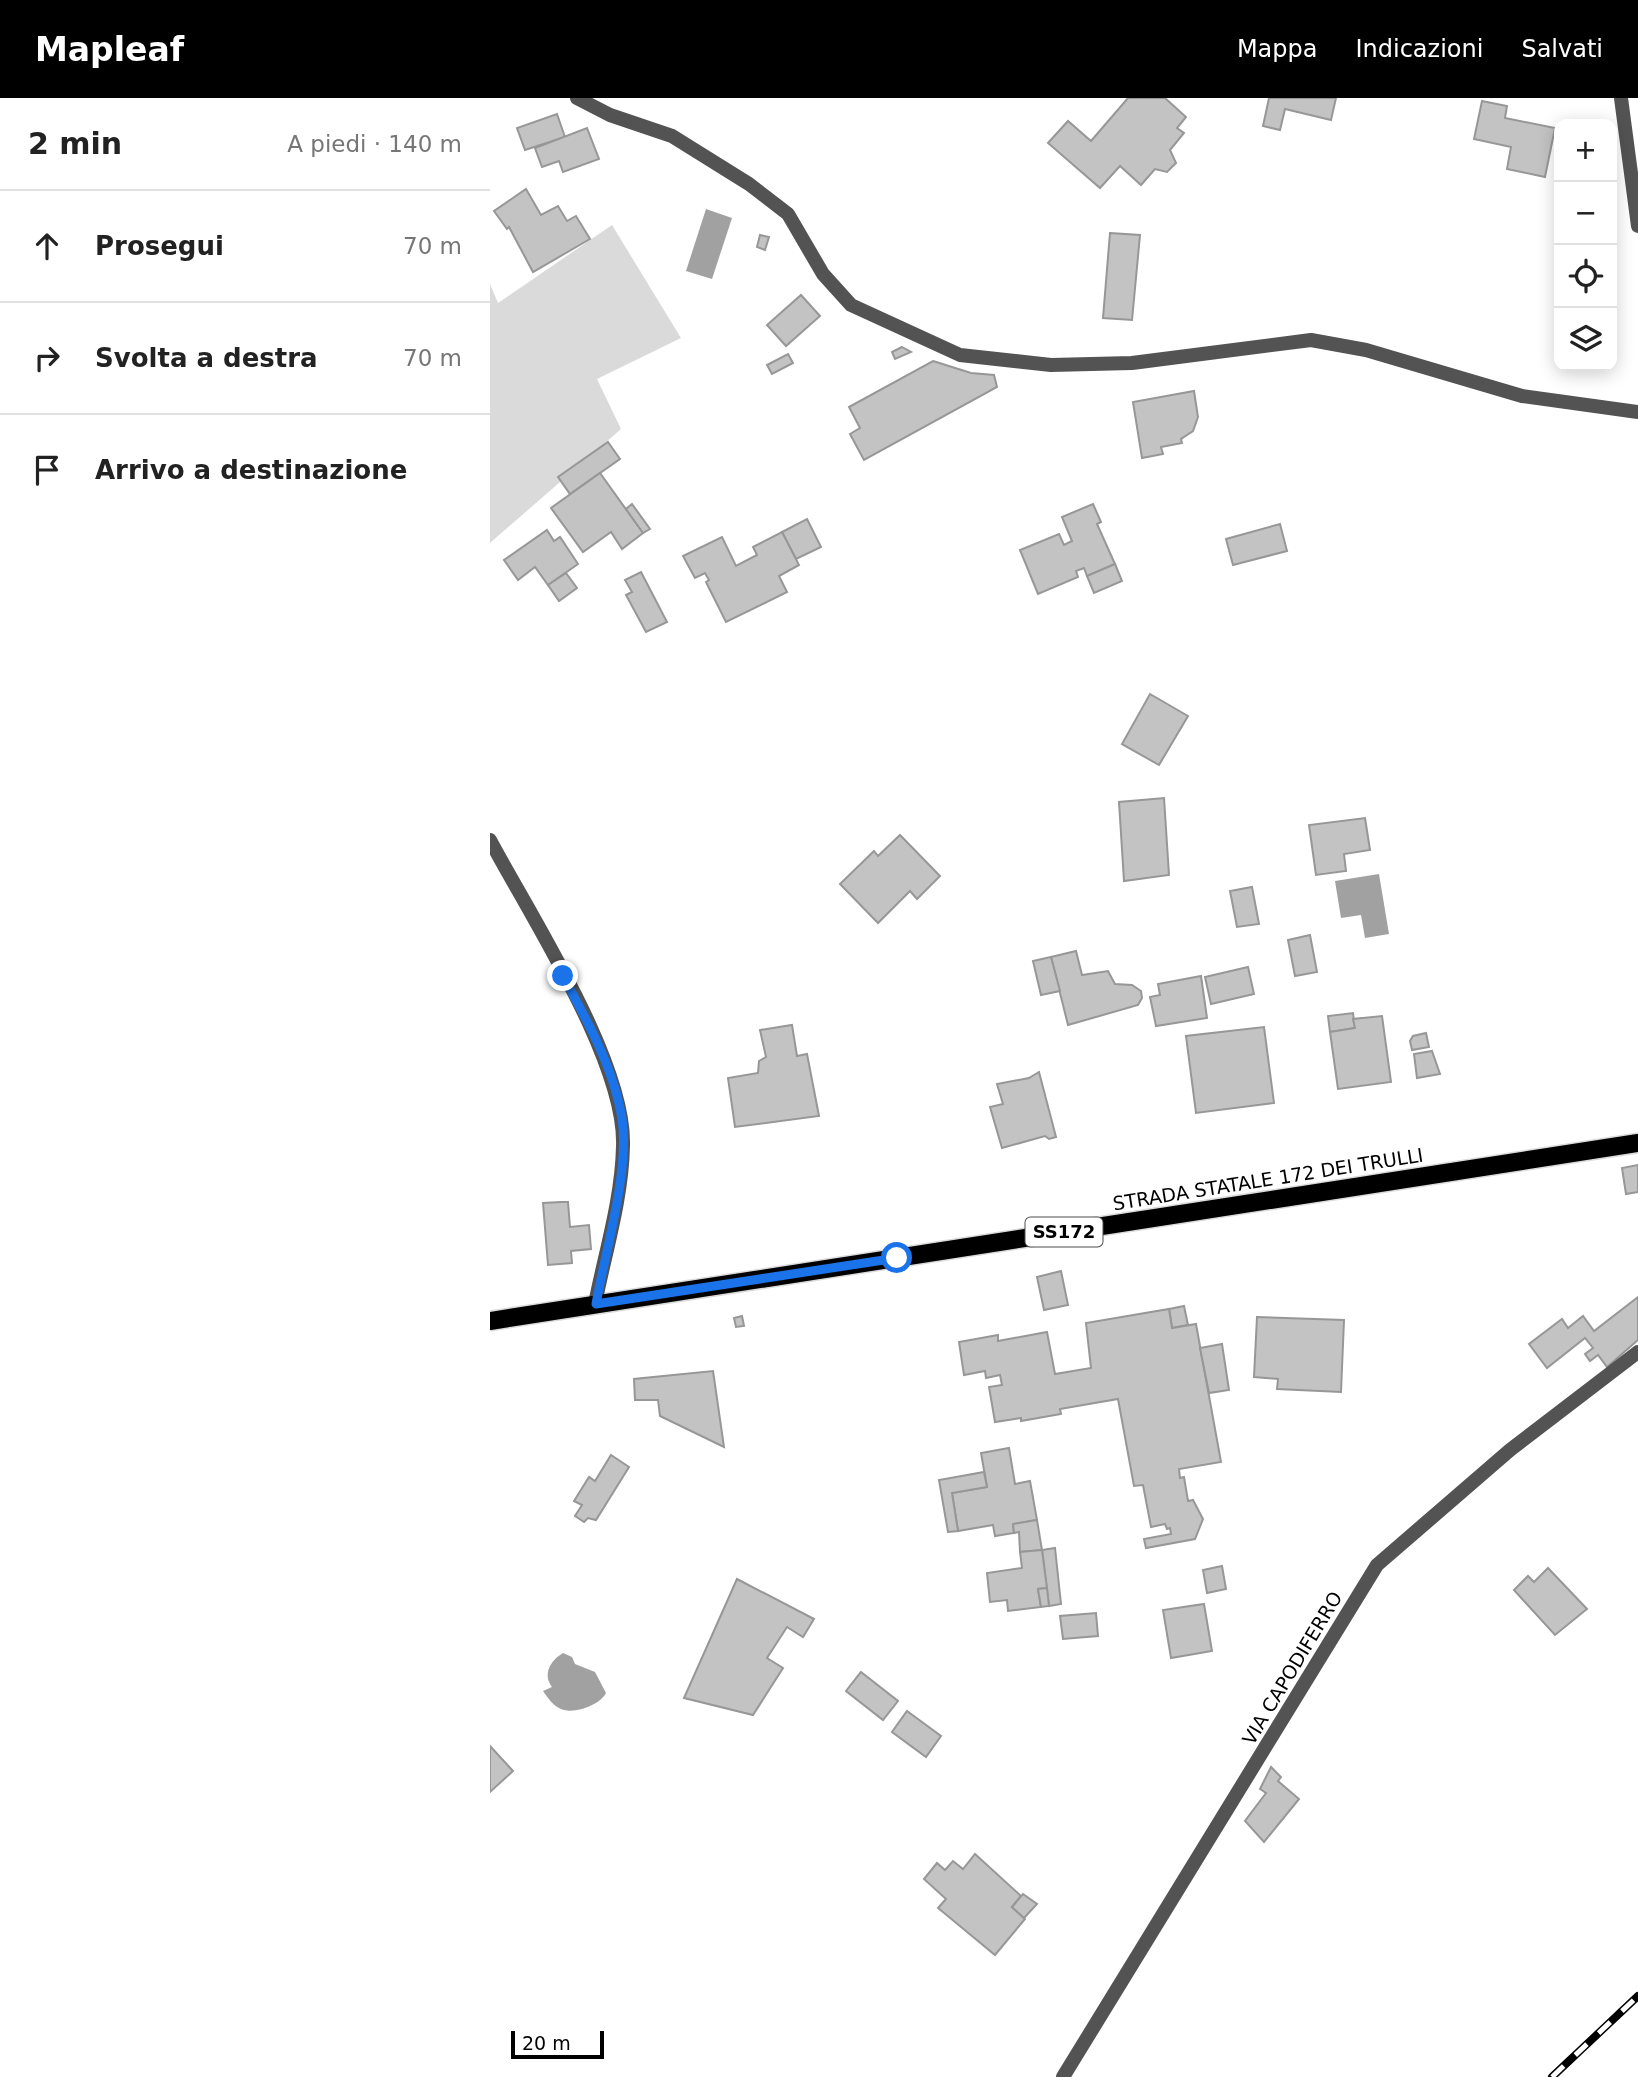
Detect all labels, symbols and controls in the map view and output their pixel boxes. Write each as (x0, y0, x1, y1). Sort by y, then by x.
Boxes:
text: Mapleaf (35, 30, 184, 69)
text: Mappa (1237, 35, 1317, 63)
text: Indicazioni (1355, 35, 1483, 63)
text: Salvati (1521, 35, 1603, 63)
map controls (1554, 119, 1617, 371)
button: + (1554, 119, 1617, 182)
text: 2 min (28, 126, 122, 161)
text: A piedi · 140 m (287, 131, 462, 157)
button: − (1554, 182, 1617, 245)
icon: ahead (28, 227, 66, 265)
text: Prosegui (95, 231, 224, 261)
text: 70 m (403, 233, 462, 259)
button: locate (1554, 245, 1617, 308)
button: layers (1554, 308, 1617, 371)
icon: right (28, 339, 66, 377)
text: Svolta a destra (95, 343, 318, 373)
text: 70 m (403, 345, 462, 371)
icon: arrive (28, 451, 66, 489)
text: Arrivo a destinazione (95, 455, 407, 485)
route end (547, 960, 578, 991)
street label: STRADA STATALE 172 DEI TRULLI (1111, 1144, 1425, 1214)
road number: SS172 (1026, 1218, 1102, 1246)
route start (881, 1242, 912, 1273)
street label: VIA CAPODIFERRO (1238, 1587, 1346, 1749)
scale bar (511, 2028, 604, 2060)
text: 20 m (522, 2032, 571, 2054)

